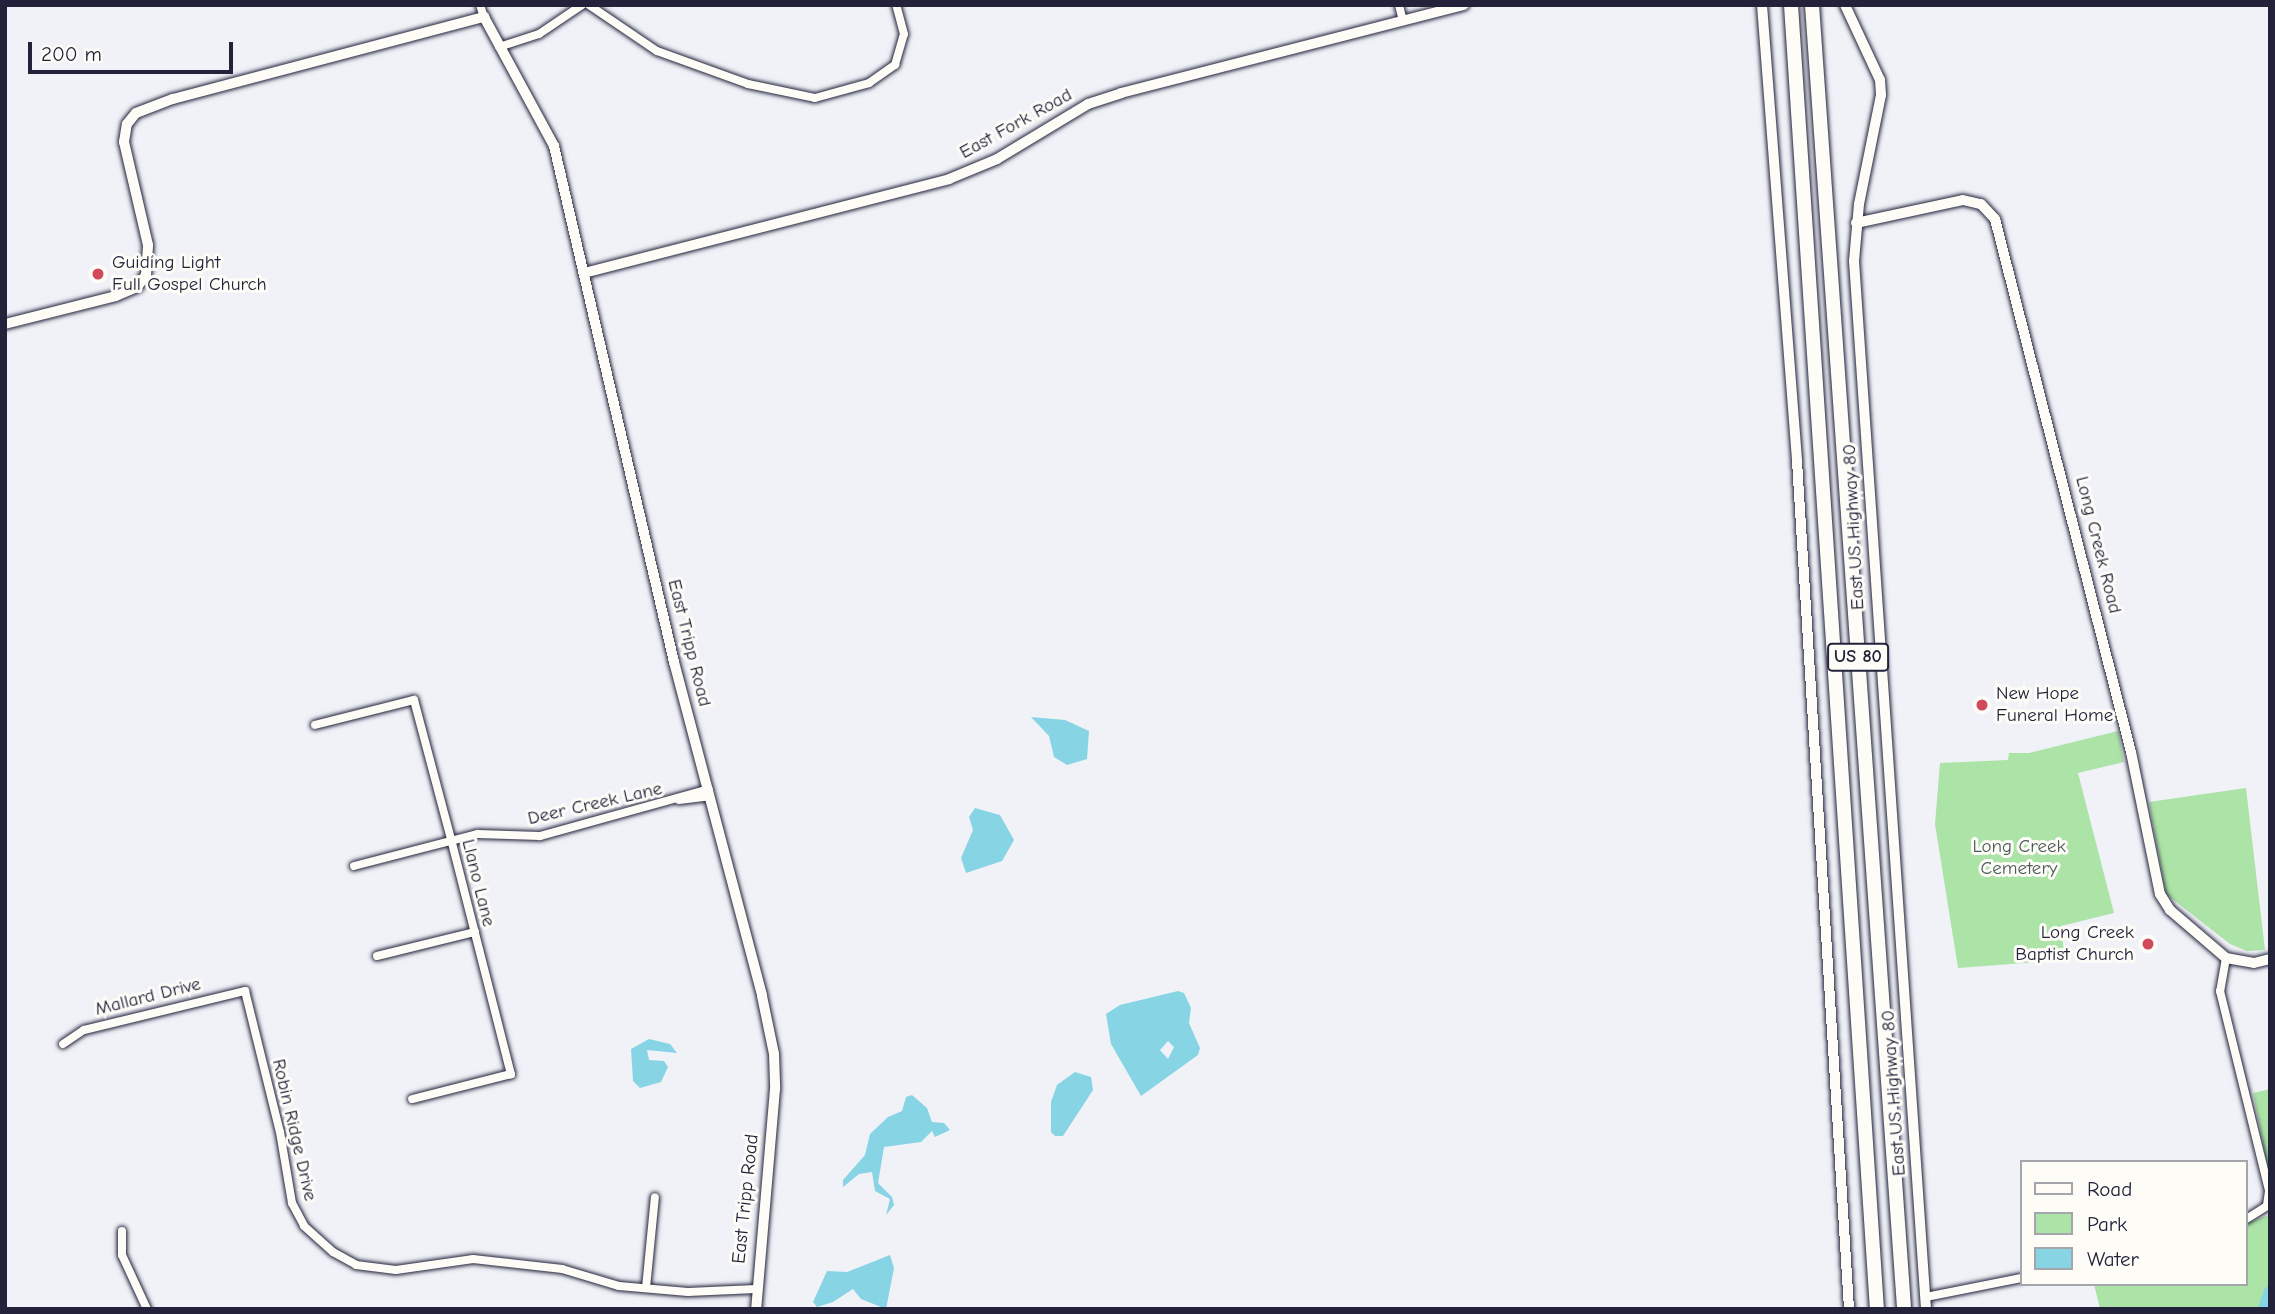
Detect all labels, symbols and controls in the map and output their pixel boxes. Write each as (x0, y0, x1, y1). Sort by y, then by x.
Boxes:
scale bar (32, 28, 236, 72)
text: 200 m (41, 42, 102, 66)
street label: East Fork Road (956, 84, 1076, 164)
place label: Guiding Light Full Gospel Church (112, 252, 267, 296)
marker: Guiding Light Full Gospel Church (90, 266, 106, 282)
street label: East US Highway 80 (1838, 443, 1870, 611)
street label: Long Creek Road (2070, 474, 2126, 616)
street label: East Tripp Road (662, 577, 716, 709)
road number: US 80 (1826, 642, 1890, 672)
place label: New Hope Funeral Home (1996, 683, 2113, 727)
marker: New Hope Funeral Home (1974, 697, 1990, 713)
street label: Deer Creek Lane (526, 777, 664, 831)
park label: Long Creek Cemetery (1972, 836, 2066, 880)
street label: Llano Lane (456, 837, 500, 929)
place label: Long Creek Baptist Church (2015, 922, 2134, 966)
marker: Long Creek Baptist Church (2140, 936, 2156, 952)
street label: Mallard Drive (93, 973, 203, 1021)
street label: East US Highway 80 (1877, 1009, 1911, 1177)
street label: Robin Ridge Drive (267, 1057, 321, 1203)
street label: East Tripp Road (728, 1133, 764, 1265)
legend (2020, 1160, 2247, 1286)
text: Road (2087, 1177, 2132, 1201)
text: Park (2087, 1212, 2127, 1236)
text: Water (2087, 1247, 2139, 1271)

